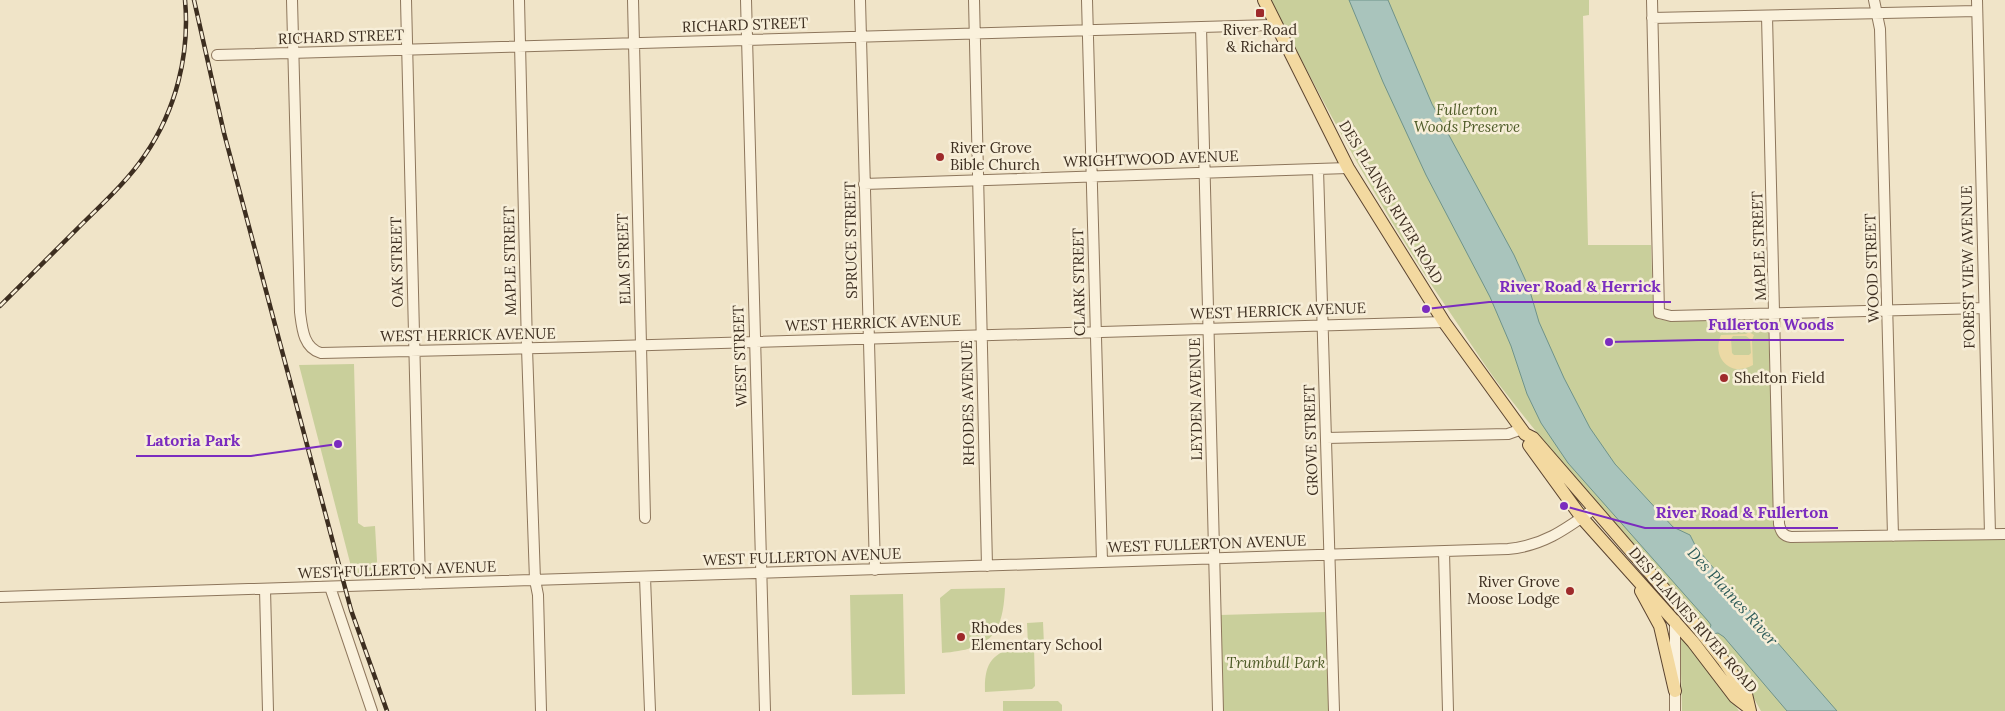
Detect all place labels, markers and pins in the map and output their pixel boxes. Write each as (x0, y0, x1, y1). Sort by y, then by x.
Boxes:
marker: River Road & Richard (1254, 7, 1266, 19)
place label: River Road & Richard (1223, 20, 1297, 56)
place label: River Grove Bible Church (950, 138, 1040, 174)
marker: River Grove Bible Church (934, 151, 946, 163)
callout: River Road & Herrick (1489, 271, 1671, 302)
callout: Fullerton Woods (1698, 309, 1844, 340)
place label: Shelton Field (1734, 368, 1825, 387)
marker: Shelton Field (1718, 372, 1730, 384)
callout: Latoria Park (136, 425, 251, 456)
callout: River Road & Fullerton (1645, 497, 1838, 528)
place label: River Grove Moose Lodge (1467, 572, 1560, 608)
marker: River Grove Moose Lodge (1564, 585, 1576, 597)
place label: Rhodes Elementary School (971, 618, 1102, 654)
marker: Rhodes Elementary School (955, 631, 967, 643)

